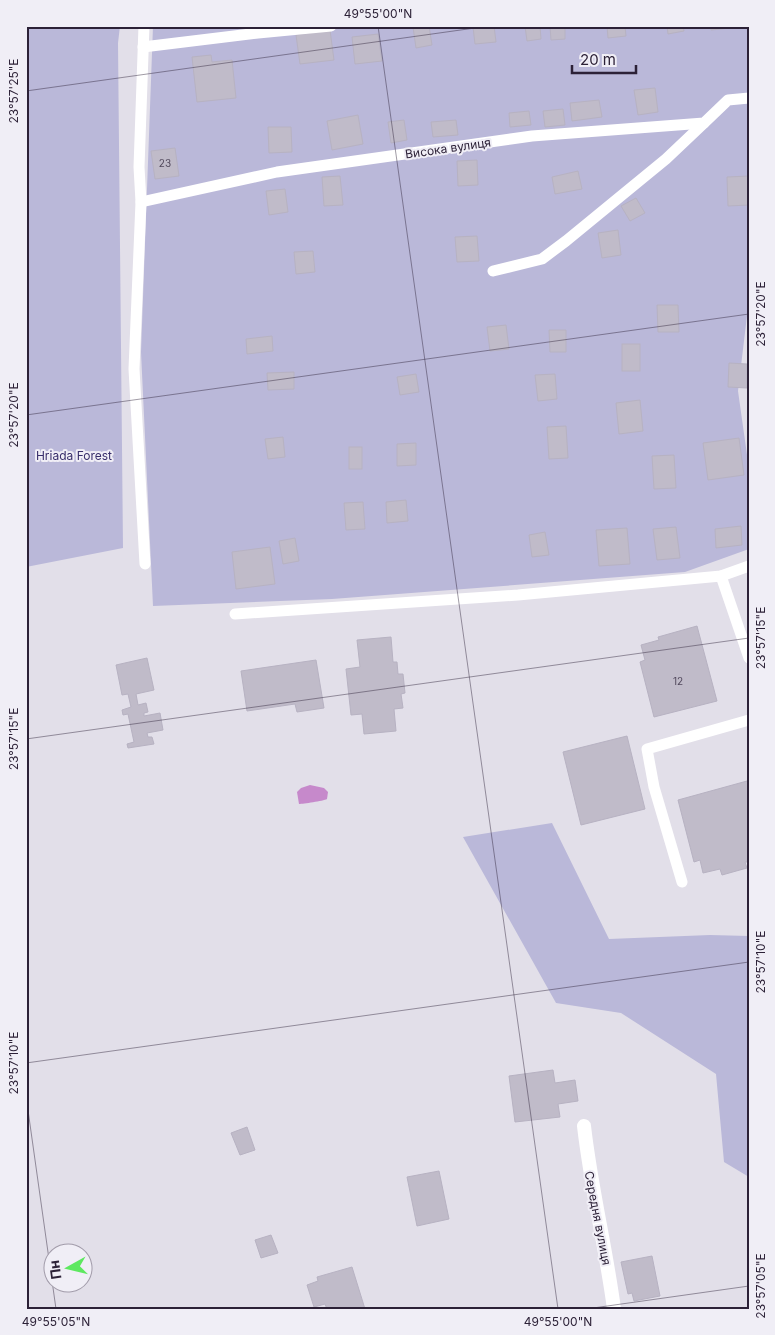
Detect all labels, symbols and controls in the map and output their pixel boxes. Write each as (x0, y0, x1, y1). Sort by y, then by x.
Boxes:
text: 49°55'00"N (344, 6, 412, 21)
scale bar (572, 42, 636, 74)
text: 20 m (580, 50, 616, 69)
text: 23°57'25"E (6, 58, 21, 124)
street label: Висока вулиця (404, 135, 492, 161)
house number: 23 (159, 157, 171, 169)
text: 23°57'20"E (753, 281, 768, 347)
text: 23°57'20"E (6, 382, 21, 448)
park label: Hriada Forest (36, 448, 112, 463)
text: 23°57'15"E (753, 607, 768, 669)
house number: 12 (673, 675, 683, 687)
text: 23°57'15"E (6, 708, 21, 770)
text: 23°57'10"E (753, 931, 768, 993)
text: 23°57'10"E (6, 1032, 21, 1094)
street label: Середня вулиця (582, 1170, 614, 1266)
north arrow (42, 1242, 92, 1292)
text: 23°57'05"E (753, 1253, 768, 1319)
text: Пн (45, 1259, 64, 1281)
text: 49°55'05"N (22, 1314, 90, 1329)
text: 49°55'00"N (524, 1314, 592, 1329)

